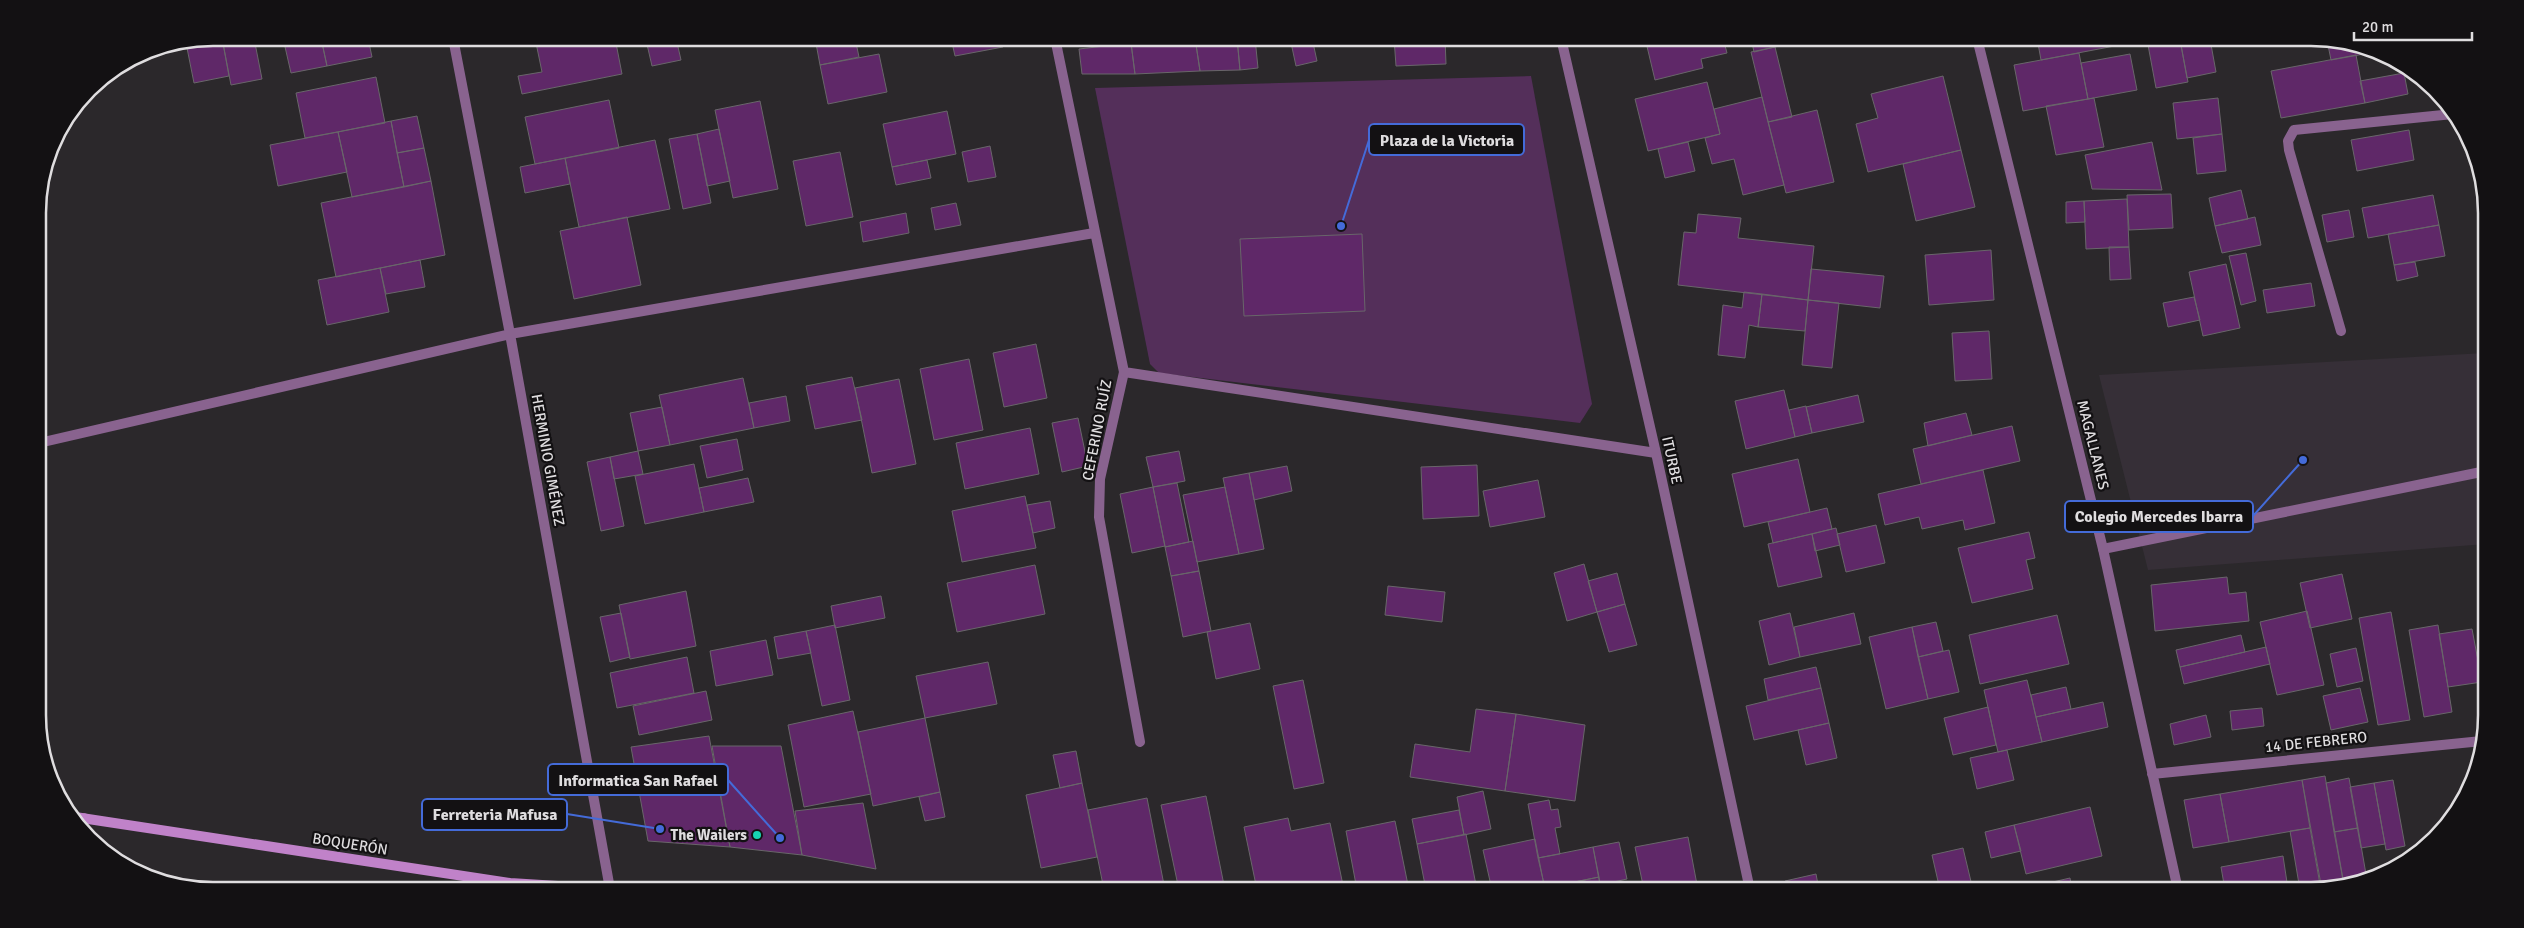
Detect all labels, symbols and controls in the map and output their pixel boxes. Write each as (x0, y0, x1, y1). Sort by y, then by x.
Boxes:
scale bar (2354, 10, 2472, 42)
text: 20 m (2362, 18, 2393, 36)
callout: Plaza de la Victoria (1369, 124, 1524, 155)
text: Plaza de la Victoria (1380, 131, 1514, 151)
street label: CEFERINO RUÍZ (1077, 378, 1116, 482)
street label: HERMINIO GIMÉNEZ (528, 392, 569, 527)
street label: MAGALLANES (2073, 398, 2113, 492)
street label: ITURBE (1658, 434, 1686, 486)
callout: Colegio Mercedes Ibarra (2065, 501, 2253, 532)
text: Colegio Mercedes Ibarra (2075, 507, 2243, 527)
street label: 14 DE FEBRERO (2264, 728, 2368, 756)
callout: Informatica San Rafael (548, 764, 728, 795)
text: Informatica San Rafael (558, 771, 718, 791)
callout: Ferreteria Mafusa (422, 799, 567, 830)
text: Ferreteria Mafusa (433, 805, 557, 825)
place label: The Wailers (671, 826, 747, 844)
street label: BOQUERÓN (311, 828, 389, 859)
marker: The Wailers (751, 829, 763, 841)

